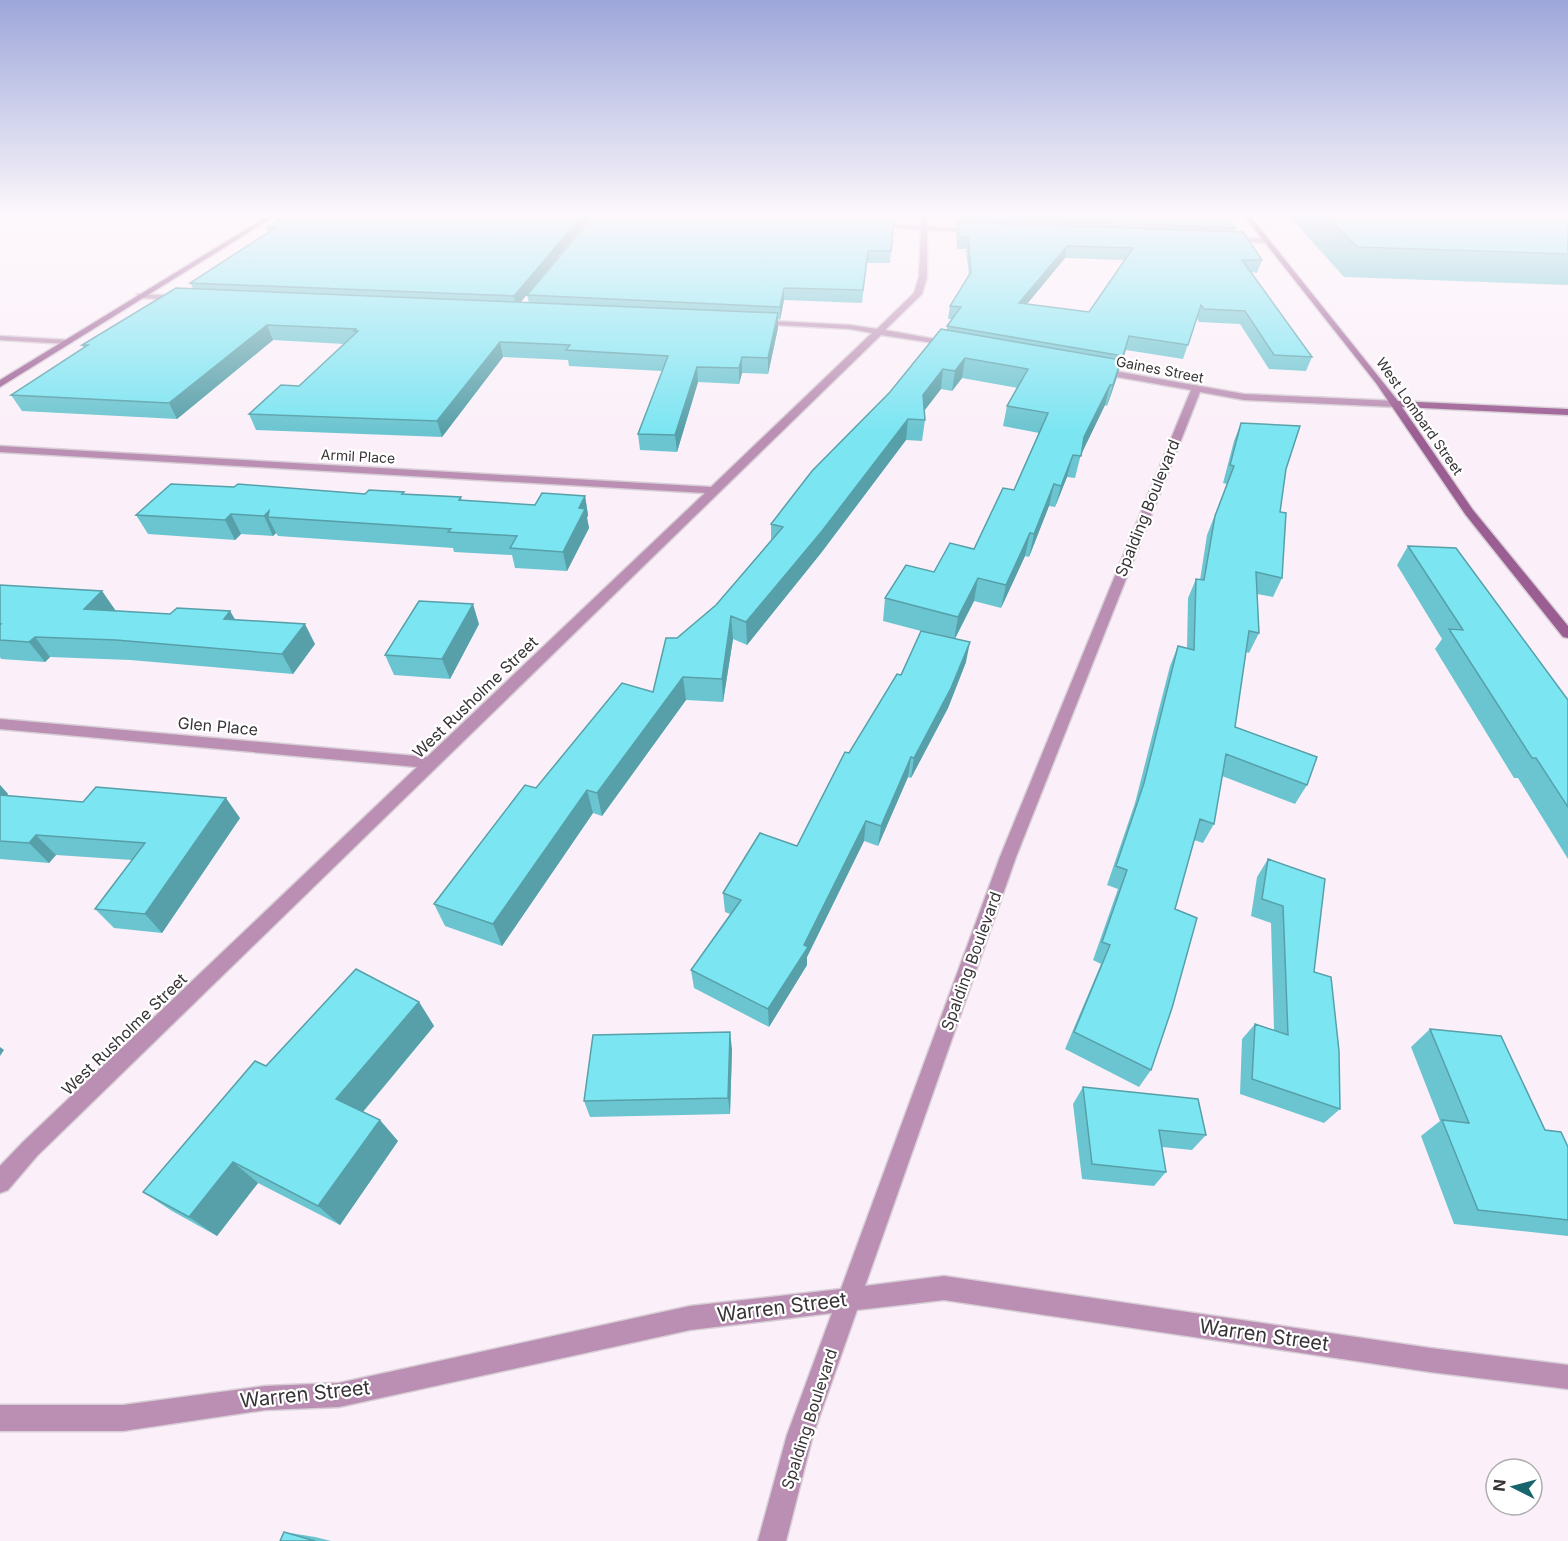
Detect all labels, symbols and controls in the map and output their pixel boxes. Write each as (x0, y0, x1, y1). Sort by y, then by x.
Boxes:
street label: Gaines Street (1115, 352, 1206, 386)
street label: West Lombard Street (1373, 354, 1467, 478)
street label: Spalding Boulevard (1110, 436, 1184, 580)
street label: Armil Place (320, 446, 396, 466)
street label: West Rusholme Street (408, 632, 542, 762)
street label: Glen Place (177, 713, 259, 739)
street label: Spalding Boulevard (937, 889, 1005, 1033)
street label: West Rusholme Street (57, 969, 191, 1099)
street label: Warren Street (716, 1287, 849, 1327)
street label: Warren Street (1198, 1314, 1331, 1356)
street label: Spalding Boulevard (777, 1346, 841, 1492)
street label: Warren Street (239, 1375, 372, 1413)
north arrow (1484, 1457, 1544, 1517)
text: N (1488, 1478, 1510, 1493)

